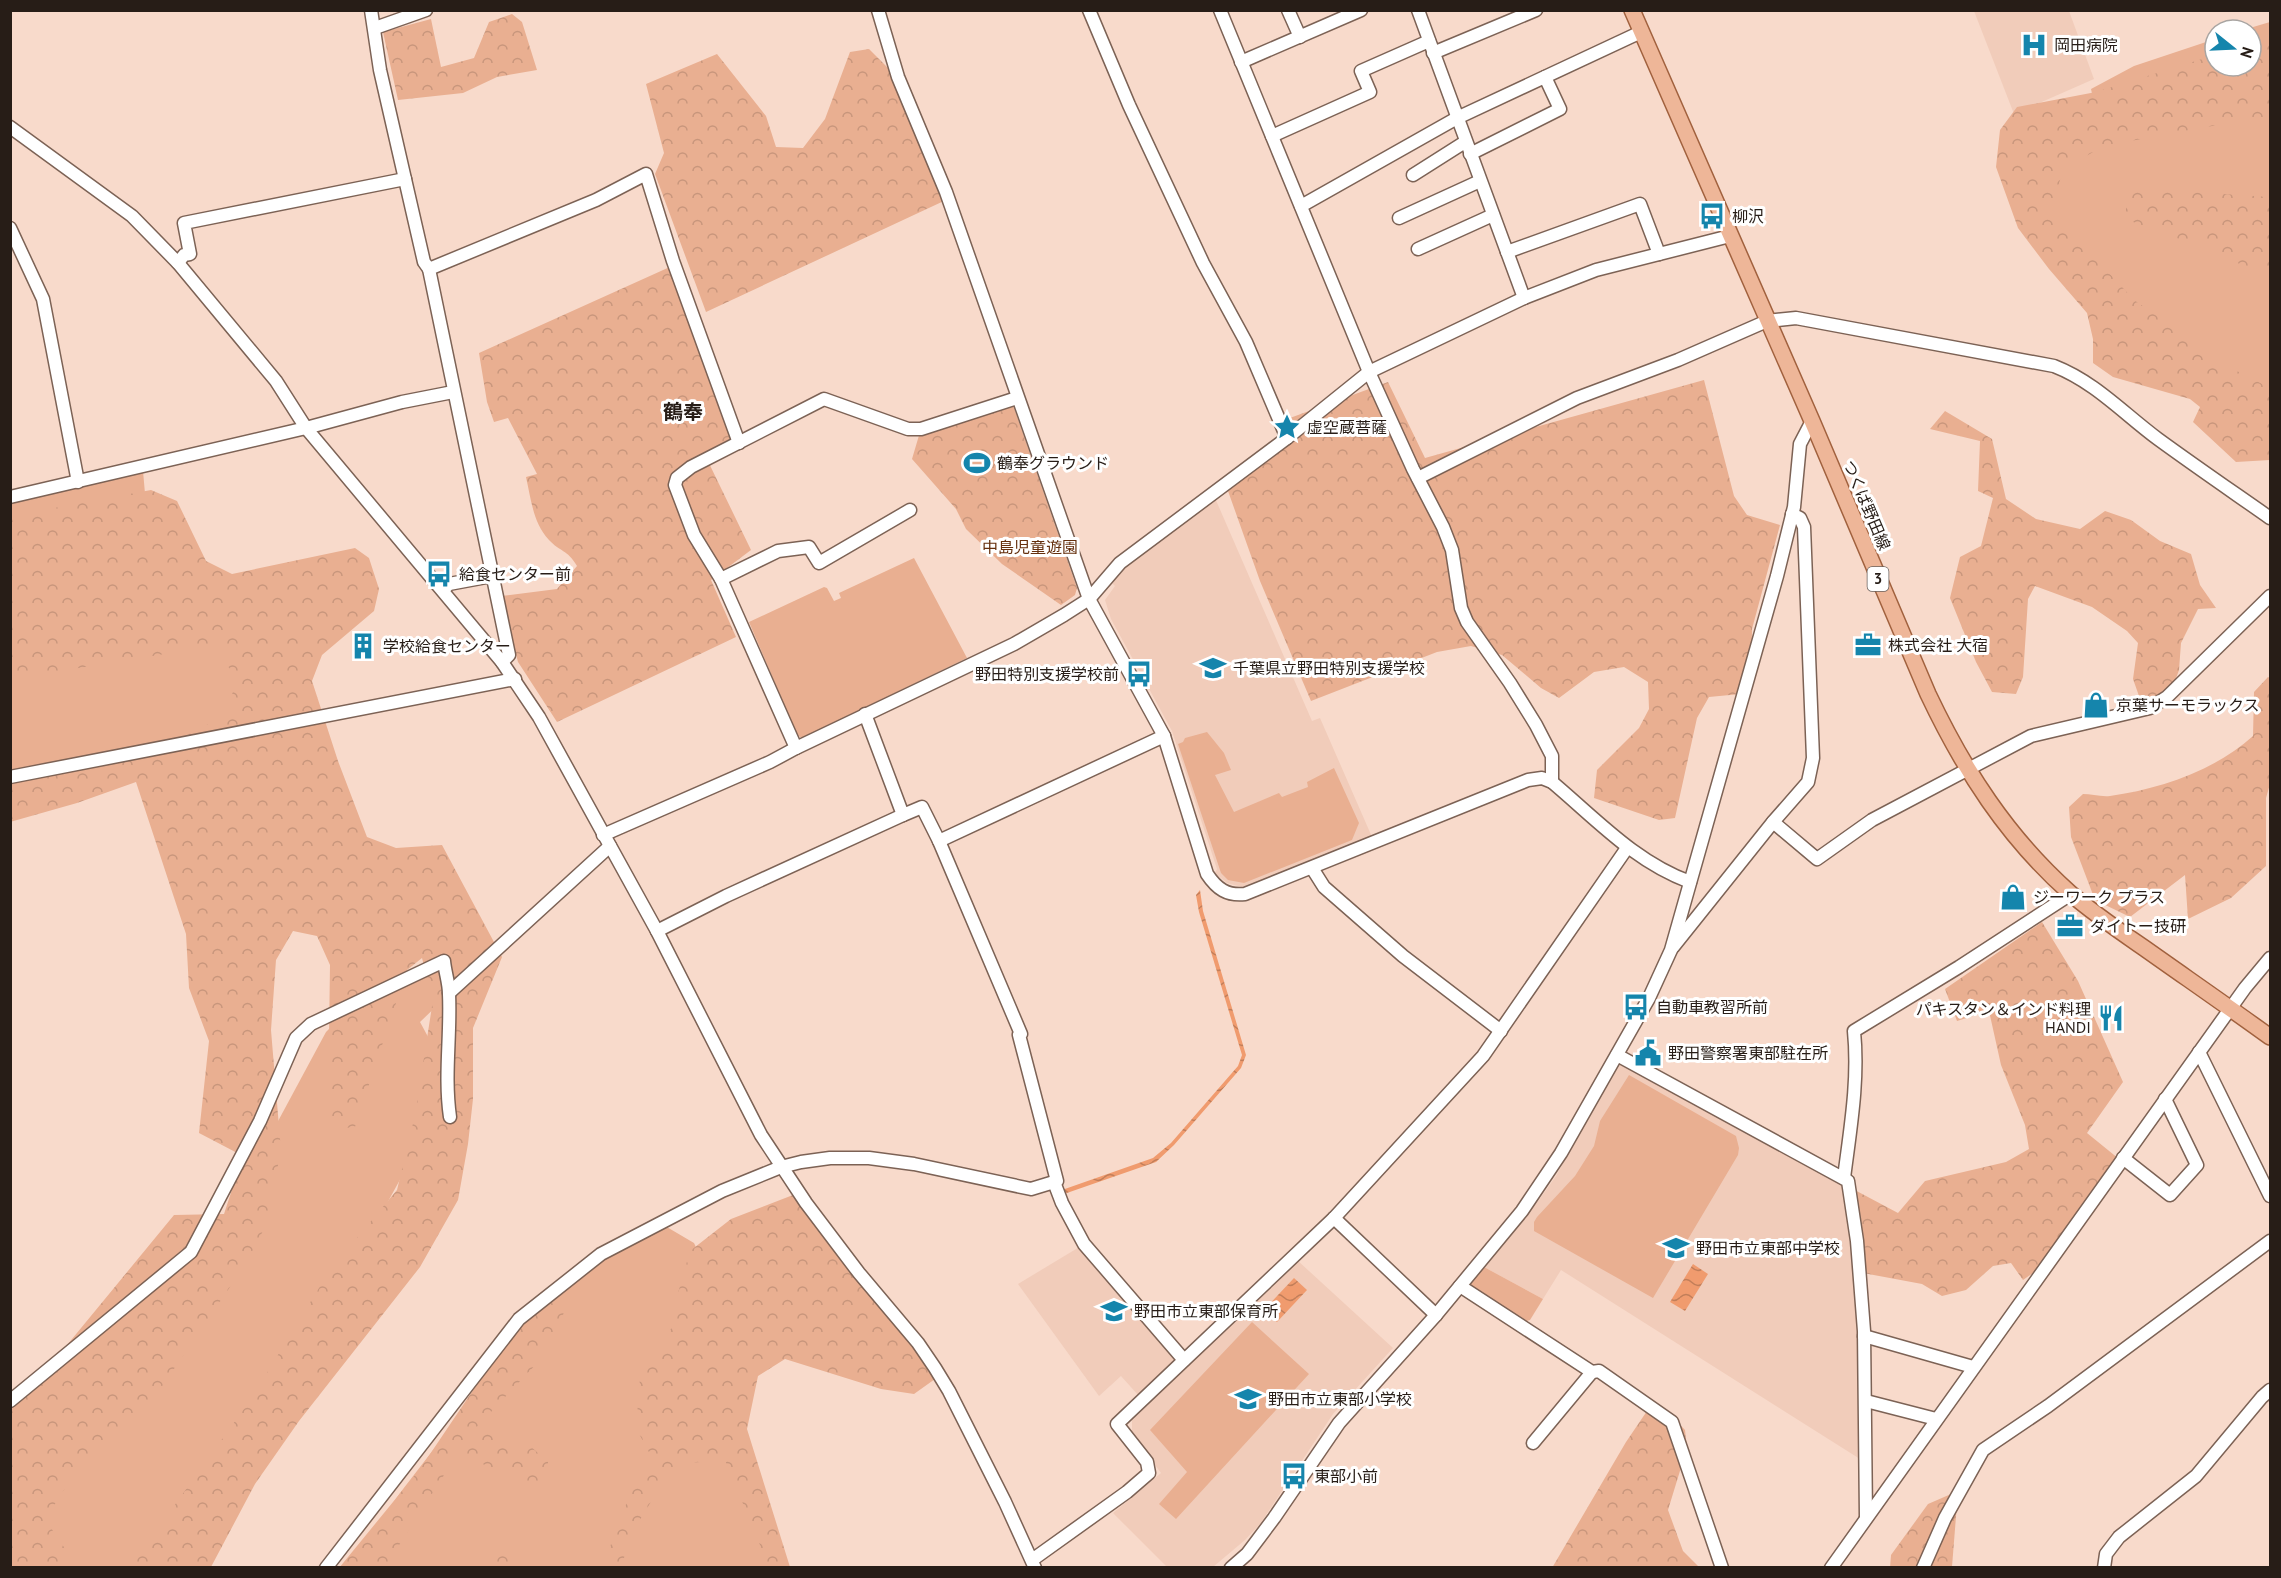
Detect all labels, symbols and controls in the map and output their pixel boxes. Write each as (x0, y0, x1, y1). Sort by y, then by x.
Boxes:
north arrow (2203, 18, 2263, 78)
hospital icon: 岡田病院 (2019, 30, 2049, 60)
place label: 岡田病院 (2054, 35, 2118, 55)
text: N (2236, 45, 2258, 61)
bus stop icon: 柳沢 (1697, 201, 1727, 231)
place label: 柳沢 (1732, 206, 1764, 226)
district label: 鶴奉 (663, 399, 703, 425)
place icon: 虚空蔵菩薩 (1272, 412, 1302, 442)
place label: 虚空蔵菩薩 (1307, 417, 1387, 437)
sports icon: 鶴奉グラウンド (962, 448, 992, 478)
place label: 鶴奉グラウンド (997, 453, 1109, 473)
street label: つくば野田線 (1839, 457, 1895, 553)
park label: 中島児童遊園 (982, 537, 1078, 557)
bus stop icon: 給食センター前 (424, 559, 454, 589)
place label: 給食センター前 (459, 564, 571, 584)
road number: 3 (1868, 567, 1888, 591)
office icon: 株式会社 大宿 (1853, 630, 1883, 660)
building icon: 学校給食センター (348, 631, 378, 661)
place label: 株式会社 大宿 (1888, 635, 1988, 655)
place label: 学校給食センター (383, 636, 511, 656)
school or university icon: 千葉県立野田特別支援学校 (1198, 653, 1228, 683)
place label: 千葉県立野田特別支援学校 (1233, 658, 1425, 678)
bus stop icon: 野田特別支援学校前 (1124, 659, 1154, 689)
place label: 野田特別支援学校前 (975, 664, 1119, 684)
shop icon: 京葉サーモラックス (2081, 690, 2111, 720)
place label: 京葉サーモラックス (2116, 695, 2260, 715)
shop icon: ジーワーク プラス (1998, 882, 2028, 912)
place label: ジーワーク プラス (2033, 887, 2165, 907)
office icon: ダイトー技研 (2055, 911, 2085, 941)
place label: ダイトー技研 (2090, 916, 2186, 936)
bus stop icon: 自動車教習所前 (1621, 992, 1651, 1022)
place label: 自動車教習所前 (1656, 997, 1768, 1017)
place label: パキスタン＆インド料理 HANDI (1915, 999, 2091, 1037)
restaurant icon: パキスタン＆インド料理 HANDI (2096, 1003, 2126, 1033)
public building icon: 野田警察署東部駐在所 (1633, 1038, 1663, 1068)
place label: 野田警察署東部駐在所 (1668, 1043, 1828, 1063)
school or university icon: 野田市立東部中学校 (1661, 1233, 1691, 1263)
place label: 野田市立東部中学校 (1696, 1238, 1840, 1258)
school or university icon: 野田市立東部保育所 (1099, 1296, 1129, 1326)
place label: 野田市立東部保育所 (1134, 1301, 1278, 1321)
school or university icon: 野田市立東部小学校 (1233, 1384, 1263, 1414)
place label: 野田市立東部小学校 (1268, 1389, 1412, 1409)
bus stop icon: 東部小前 (1279, 1461, 1309, 1491)
place label: 東部小前 (1314, 1466, 1378, 1486)

